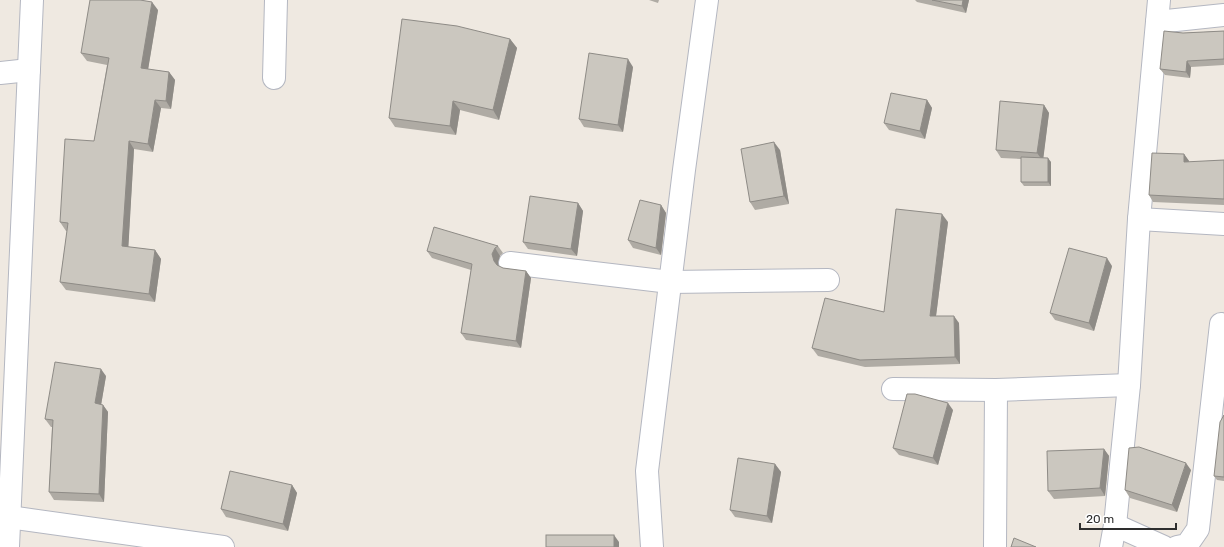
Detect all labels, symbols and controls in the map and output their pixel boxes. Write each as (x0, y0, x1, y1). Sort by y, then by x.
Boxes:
scale bar (1080, 505, 1176, 531)
text: 20 m (1086, 512, 1114, 526)

